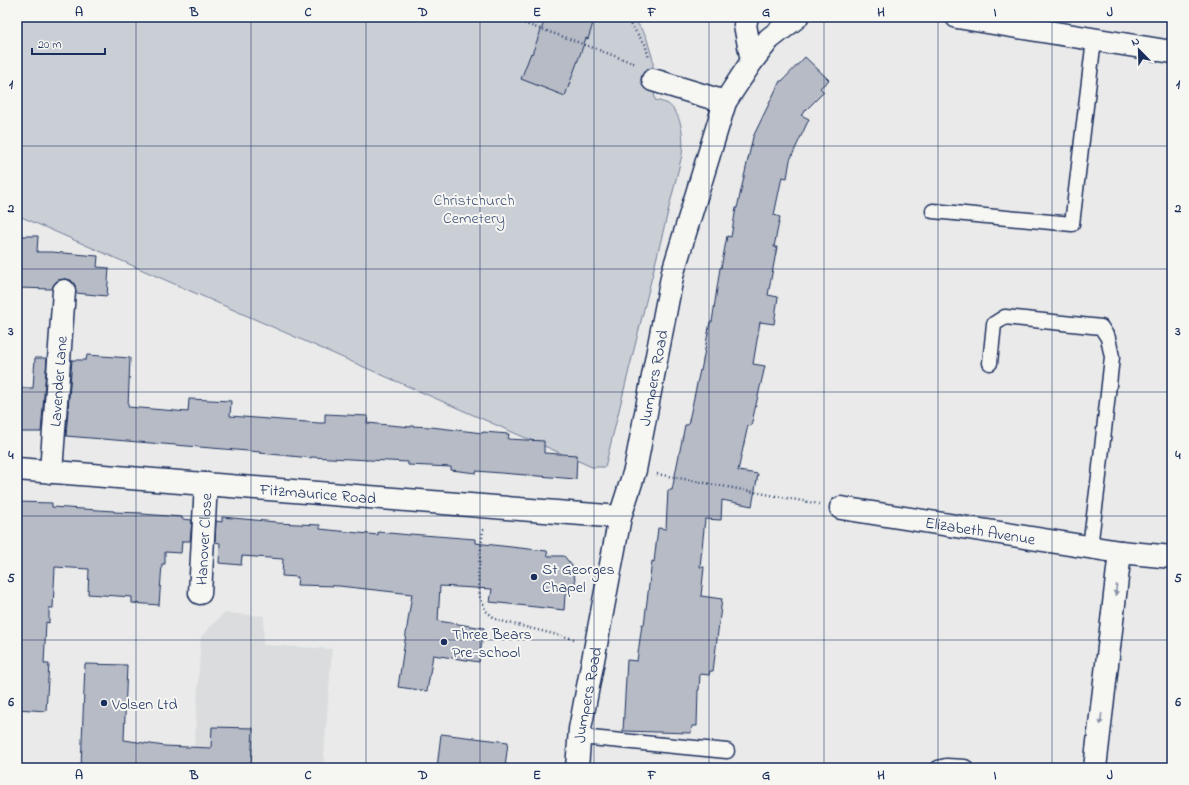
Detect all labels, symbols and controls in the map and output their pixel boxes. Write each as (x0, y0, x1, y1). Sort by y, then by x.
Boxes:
text: A (75, 3, 83, 22)
text: B (189, 3, 199, 22)
text: C (304, 3, 312, 22)
text: D (417, 3, 428, 22)
text: E (533, 3, 541, 22)
text: F (647, 3, 657, 22)
text: G (762, 3, 770, 22)
text: H (877, 3, 885, 22)
text: I (993, 3, 997, 22)
text: J (1107, 3, 1113, 22)
scale bar (32, 30, 105, 56)
north arrow (1119, 30, 1159, 70)
text: N (1129, 33, 1142, 51)
text: 20 m (38, 36, 61, 54)
text: 1 (9, 75, 14, 94)
text: 1 (1176, 75, 1181, 94)
park label: Christchurch Cemetery (433, 189, 515, 231)
text: 2 (7, 199, 15, 218)
text: 2 (1174, 199, 1182, 218)
text: 3 (7, 322, 14, 341)
text: 3 (1174, 322, 1181, 341)
street label: Jumpers Road (634, 328, 676, 428)
street label: Lavender Lane (44, 334, 75, 428)
text: 4 (7, 446, 14, 465)
text: 4 (1174, 446, 1181, 465)
street label: Fitzmaurice Road (258, 478, 377, 512)
street label: Hanover Close (190, 492, 220, 586)
street label: Elizabeth Avenue (923, 511, 1038, 553)
place label: St Georges Chapel (542, 558, 615, 600)
text: 5 (7, 569, 15, 588)
text: 5 (1174, 569, 1182, 588)
marker: St Georges Chapel (529, 572, 539, 582)
one-way arrow (1112, 584, 1119, 596)
place label: Three Bears Pre-school (452, 623, 532, 665)
marker: Three Bears Pre-school (439, 637, 449, 647)
street label: Jumpers Road (569, 645, 609, 744)
text: 6 (7, 693, 14, 712)
place label: Volsen Ltd (111, 693, 178, 717)
text: 6 (1174, 693, 1181, 712)
marker: Volsen Ltd (99, 698, 109, 708)
one-way arrow (1098, 713, 1104, 725)
text: A (75, 766, 83, 785)
text: B (189, 766, 199, 785)
text: C (304, 766, 312, 785)
text: D (417, 766, 428, 785)
text: E (533, 766, 541, 785)
text: F (647, 766, 657, 785)
text: G (762, 766, 770, 785)
text: H (877, 766, 885, 785)
text: I (993, 766, 997, 785)
text: J (1107, 766, 1113, 785)

